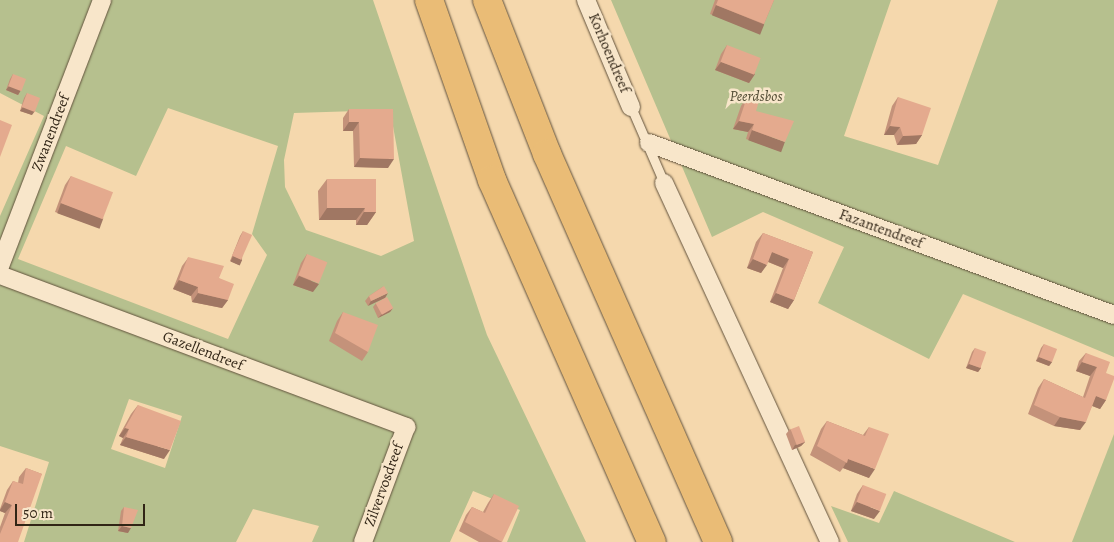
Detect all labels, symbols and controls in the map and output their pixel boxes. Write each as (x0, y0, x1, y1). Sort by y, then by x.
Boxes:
street label: Korhoendreef (584, 11, 634, 95)
park label: Peerdsbos (729, 88, 783, 106)
street label: Zwanendreef (28, 92, 74, 174)
street label: Fazantendreef (837, 205, 925, 253)
street label: Gazellendreef (160, 327, 246, 375)
street label: Zilvervosdreef (361, 441, 407, 529)
scale bar (18, 494, 148, 526)
text: 50 m (23, 503, 53, 523)

